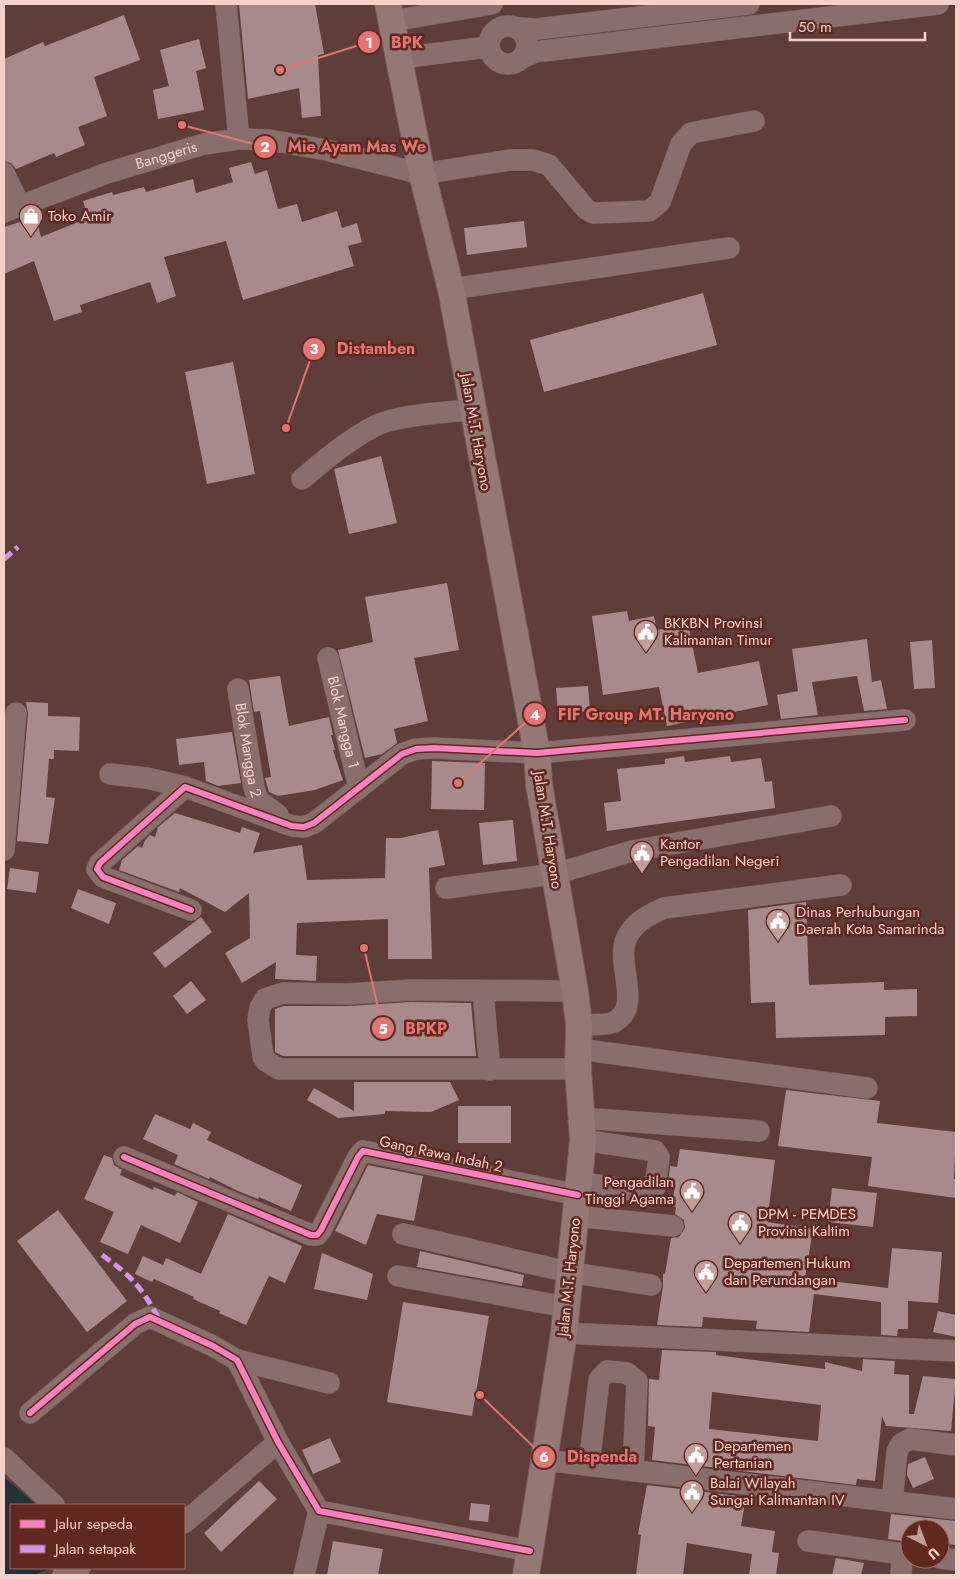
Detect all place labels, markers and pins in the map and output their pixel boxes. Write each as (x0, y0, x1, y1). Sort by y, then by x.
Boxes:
callout: BPK (357, 27, 433, 58)
callout: Mie Ayam Mas We (252, 131, 436, 162)
shop icon: Toko Amir (18, 203, 44, 237)
place label: Toko Amir (48, 205, 112, 227)
callout: Distamben (302, 333, 425, 364)
place label: BKKBN Provinsi Kalimantan Timur (664, 612, 773, 651)
public building icon: BKKBN Provinsi Kalimantan Timur (633, 619, 659, 653)
callout: FIF Group MT. Haryono (523, 699, 744, 730)
place label: Kantor Pengadilan Negeri (660, 833, 779, 872)
public building icon: Kantor Pengadilan Negeri (629, 840, 655, 874)
place label: Dinas Perhubungan Daerah Kota Samarinda (796, 901, 944, 940)
public building icon: Dinas Perhubungan Daerah Kota Samarinda (765, 908, 791, 942)
callout: BPKP (370, 1013, 457, 1044)
place label: Pengadilan Tinggi Agama (585, 1171, 674, 1210)
public building icon: Pengadilan Tinggi Agama (679, 1178, 705, 1212)
place label: DPM - PEMDES Provinsi Kaltim (758, 1203, 856, 1242)
public building icon: DPM - PEMDES Provinsi Kaltim (727, 1210, 753, 1244)
place label: Departemen Hukum dan Perundangan (724, 1252, 851, 1291)
public building icon: Departemen Hukum dan Perundangan (693, 1259, 719, 1293)
place label: Departemen Pertanian (714, 1435, 791, 1474)
callout: Dispenda (532, 1441, 647, 1472)
public building icon: Departemen Pertanian (683, 1442, 709, 1476)
place label: Balai Wilayah Sungai Kalimantan IV (710, 1472, 845, 1511)
public building icon: Balai Wilayah Sungai Kalimantan IV (679, 1479, 705, 1513)

